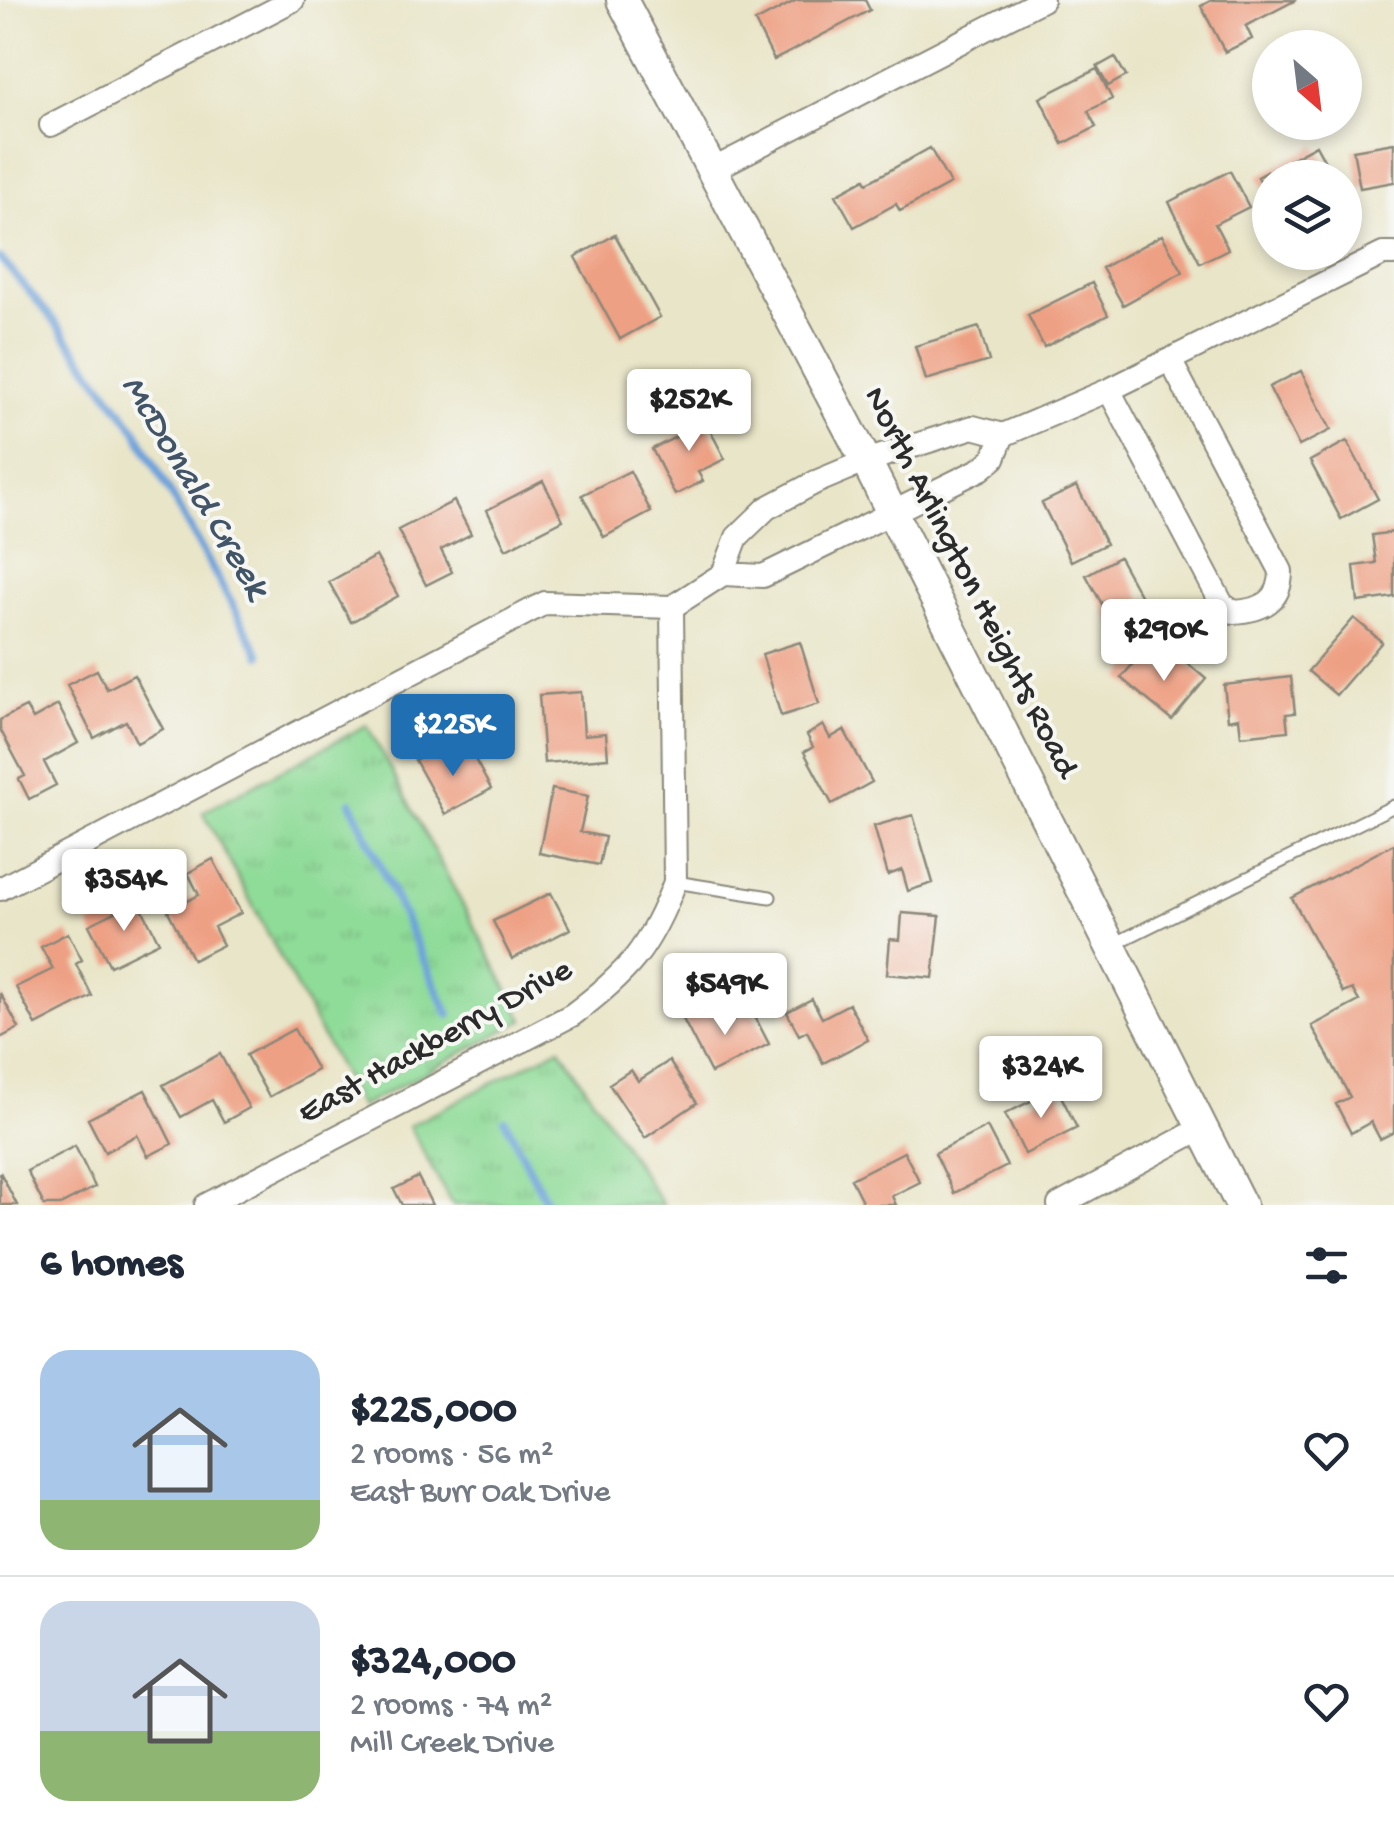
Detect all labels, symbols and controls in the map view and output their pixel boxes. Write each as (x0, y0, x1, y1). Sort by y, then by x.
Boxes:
north arrow (1252, 30, 1362, 140)
map controls (1252, 30, 1362, 270)
button: layers (1252, 160, 1362, 270)
water label: McDonald Creek (109, 368, 279, 610)
pin: $252K (619, 369, 759, 454)
street label: North Arlington Heights Road (852, 381, 1087, 788)
text: $252K (649, 382, 729, 420)
pin: $290K (1094, 599, 1234, 684)
text: $290K (1123, 612, 1205, 650)
pin: $225K (383, 694, 523, 779)
text: $225K (413, 707, 493, 745)
pin: $354K (54, 849, 194, 934)
text: $354K (84, 862, 164, 900)
street label: East Hackberry Drive (292, 950, 581, 1135)
pin: $549K (655, 953, 795, 1038)
text: $549K (685, 966, 765, 1004)
pin: $324K (971, 1036, 1111, 1121)
text: $324K (1001, 1049, 1081, 1087)
icon: filters (1299, 1238, 1354, 1293)
text: 6 homes (40, 1241, 183, 1290)
text: $225,000 (350, 1388, 517, 1437)
icon: home (120, 1390, 240, 1510)
icon: heart (1299, 1423, 1354, 1478)
text: 2 rooms · 56 m² (350, 1437, 554, 1475)
text: East Burr Oak Drive (350, 1475, 610, 1513)
text: $324,000 (350, 1639, 516, 1688)
icon: home (120, 1641, 240, 1761)
icon: heart (1299, 1674, 1354, 1729)
text: 2 rooms · 74 m² (350, 1688, 552, 1726)
text: Mill Creek Drive (350, 1726, 554, 1764)

